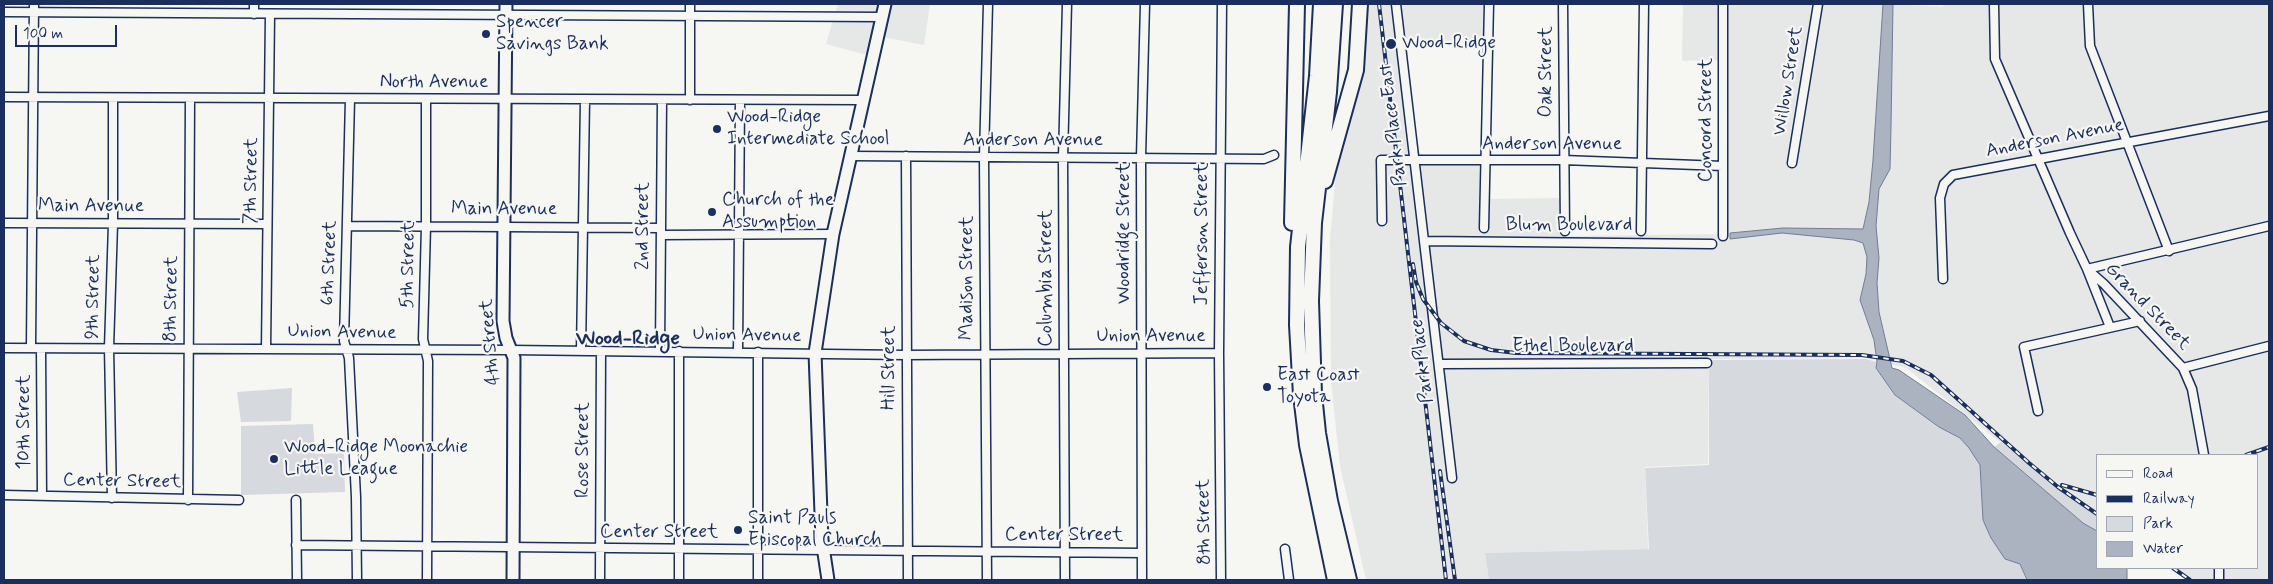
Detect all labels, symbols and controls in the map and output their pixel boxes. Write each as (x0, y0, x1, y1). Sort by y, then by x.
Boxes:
place label: Spencer Savings Bank (496, 12, 609, 56)
scale bar (18, 15, 120, 47)
text: 100 m (23, 24, 63, 44)
street label: Willow Street (1769, 25, 1809, 137)
street label: Oak Street (1536, 26, 1558, 118)
marker: Spencer Savings Bank (480, 28, 492, 40)
place label: Wood-Ridge (1402, 33, 1496, 55)
marker: Wood-Ridge (1384, 37, 1398, 51)
street label: Concord Street (1696, 58, 1718, 182)
street label: Park Place East (1375, 62, 1413, 188)
street label: North Avenue (380, 72, 488, 94)
place label: Wood-Ridge Intermediate School (727, 107, 889, 151)
street label: Anderson Avenue (1984, 114, 2126, 164)
marker: Wood-Ridge Intermediate School (711, 123, 723, 135)
street label: Anderson Avenue (963, 130, 1103, 152)
street label: Anderson Avenue (1482, 134, 1622, 156)
street label: 7th Street (240, 137, 264, 225)
street label: Woodridge Street (1114, 162, 1136, 304)
street label: Jefferson Street (1192, 163, 1214, 305)
street label: 2nd Street (633, 182, 655, 270)
place label: Church of the Assumption (722, 190, 834, 234)
street label: Main Avenue (38, 196, 144, 218)
street label: Main Avenue (451, 199, 557, 221)
marker: Church of the Assumption (706, 206, 718, 218)
street label: Columbia Street (1036, 209, 1058, 347)
street label: Blum Boulevard (1506, 215, 1632, 237)
street label: Madison Street (957, 216, 979, 340)
street label: 6th Street (317, 220, 343, 306)
street label: 5th Street (397, 221, 421, 309)
street label: 9th Street (82, 254, 106, 340)
street label: 8th Street (160, 256, 184, 342)
street label: Grand Street (2099, 258, 2195, 356)
street label: 4th Street (476, 298, 506, 386)
street label: Park Place (1407, 318, 1439, 404)
street label: Union Avenue (287, 321, 397, 345)
street label: Union Avenue (692, 324, 802, 348)
street label: Hill Street (879, 326, 901, 410)
street label: Union Avenue (1096, 326, 1206, 348)
district label: Wood-Ridge (576, 327, 680, 353)
street label: Ethel Boulevard (1512, 336, 1634, 358)
place label: East Coast Toyota (1277, 365, 1360, 409)
street label: 10th Street (14, 375, 36, 469)
marker: East Coast Toyota (1261, 381, 1273, 393)
street label: Rose Street (573, 402, 595, 498)
place label: Wood-Ridge Moonachie Little League (284, 437, 468, 481)
marker: Wood-Ridge Moonachie Little League (268, 453, 280, 465)
legend (2096, 454, 2258, 569)
text: Road (2143, 464, 2173, 484)
street label: Center Street (63, 470, 181, 494)
street label: 8th Street (1193, 479, 1217, 565)
text: Railway (2143, 489, 2195, 509)
place label: Saint Pauls Episcopal Church (748, 508, 882, 552)
text: Park (2143, 514, 2173, 534)
street label: Center Street (600, 522, 718, 544)
marker: Saint Pauls Episcopal Church (732, 524, 744, 536)
street label: Center Street (1005, 525, 1123, 547)
text: Water (2143, 539, 2183, 559)

